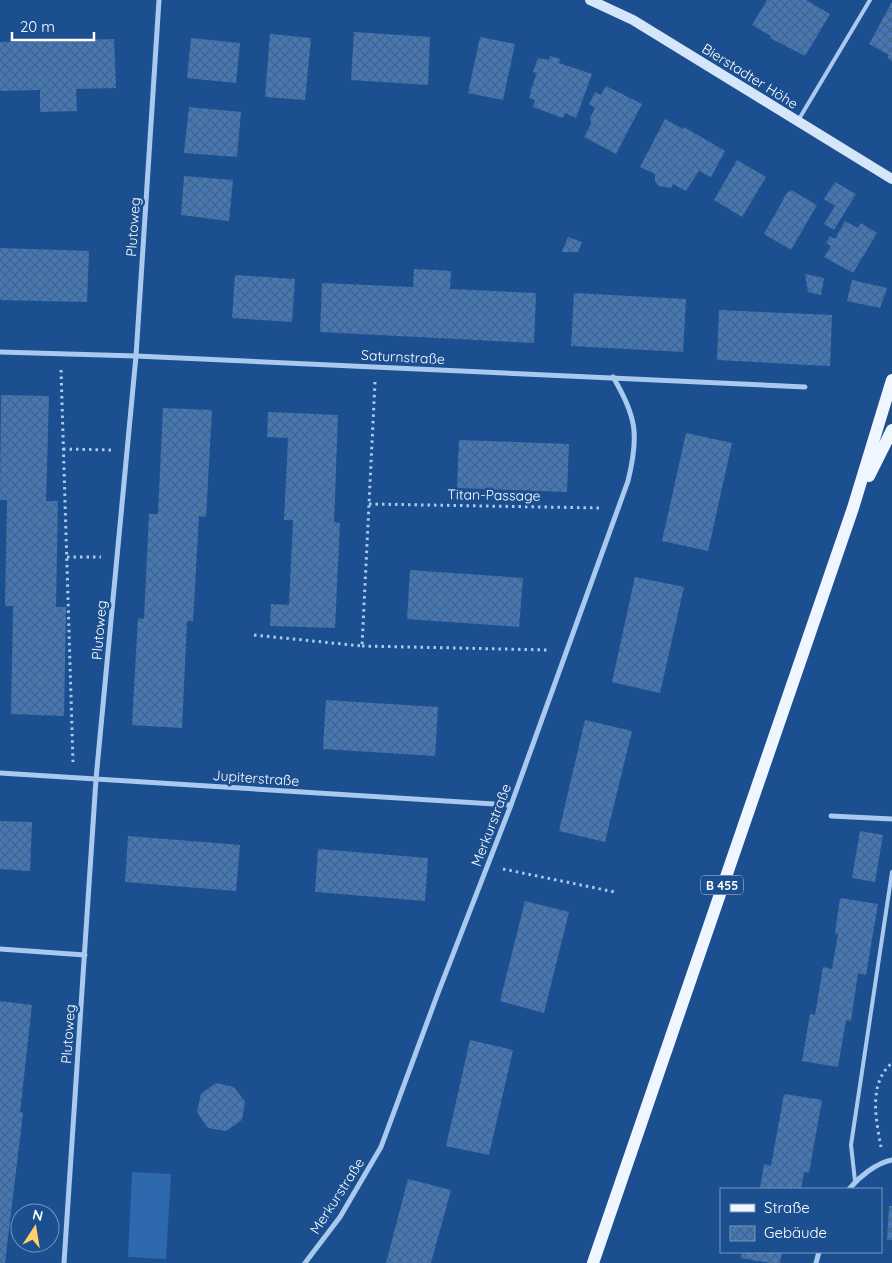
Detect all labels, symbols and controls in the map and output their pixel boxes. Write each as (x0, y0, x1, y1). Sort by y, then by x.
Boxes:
scale bar (12, 10, 95, 42)
text: 20 m (20, 17, 55, 36)
street label: Bierstadter Höhe (699, 39, 801, 113)
street label: Plutoweg (122, 197, 144, 257)
street label: Saturnstraße (361, 346, 445, 368)
street label: Titan-Passage (447, 485, 541, 505)
street label: Plutoweg (87, 599, 111, 661)
street label: Jupiterstraße (212, 766, 300, 790)
street label: Merkurstraße (467, 781, 515, 869)
road number: B 455 (701, 876, 743, 894)
street label: Plutoweg (57, 1004, 79, 1064)
street label: Merkurstraße (306, 1155, 368, 1237)
legend (720, 1188, 882, 1253)
text: Straße (764, 1198, 810, 1217)
north arrow (10, 1203, 60, 1253)
text: N (31, 1205, 45, 1225)
text: Gebäude (764, 1223, 827, 1242)

